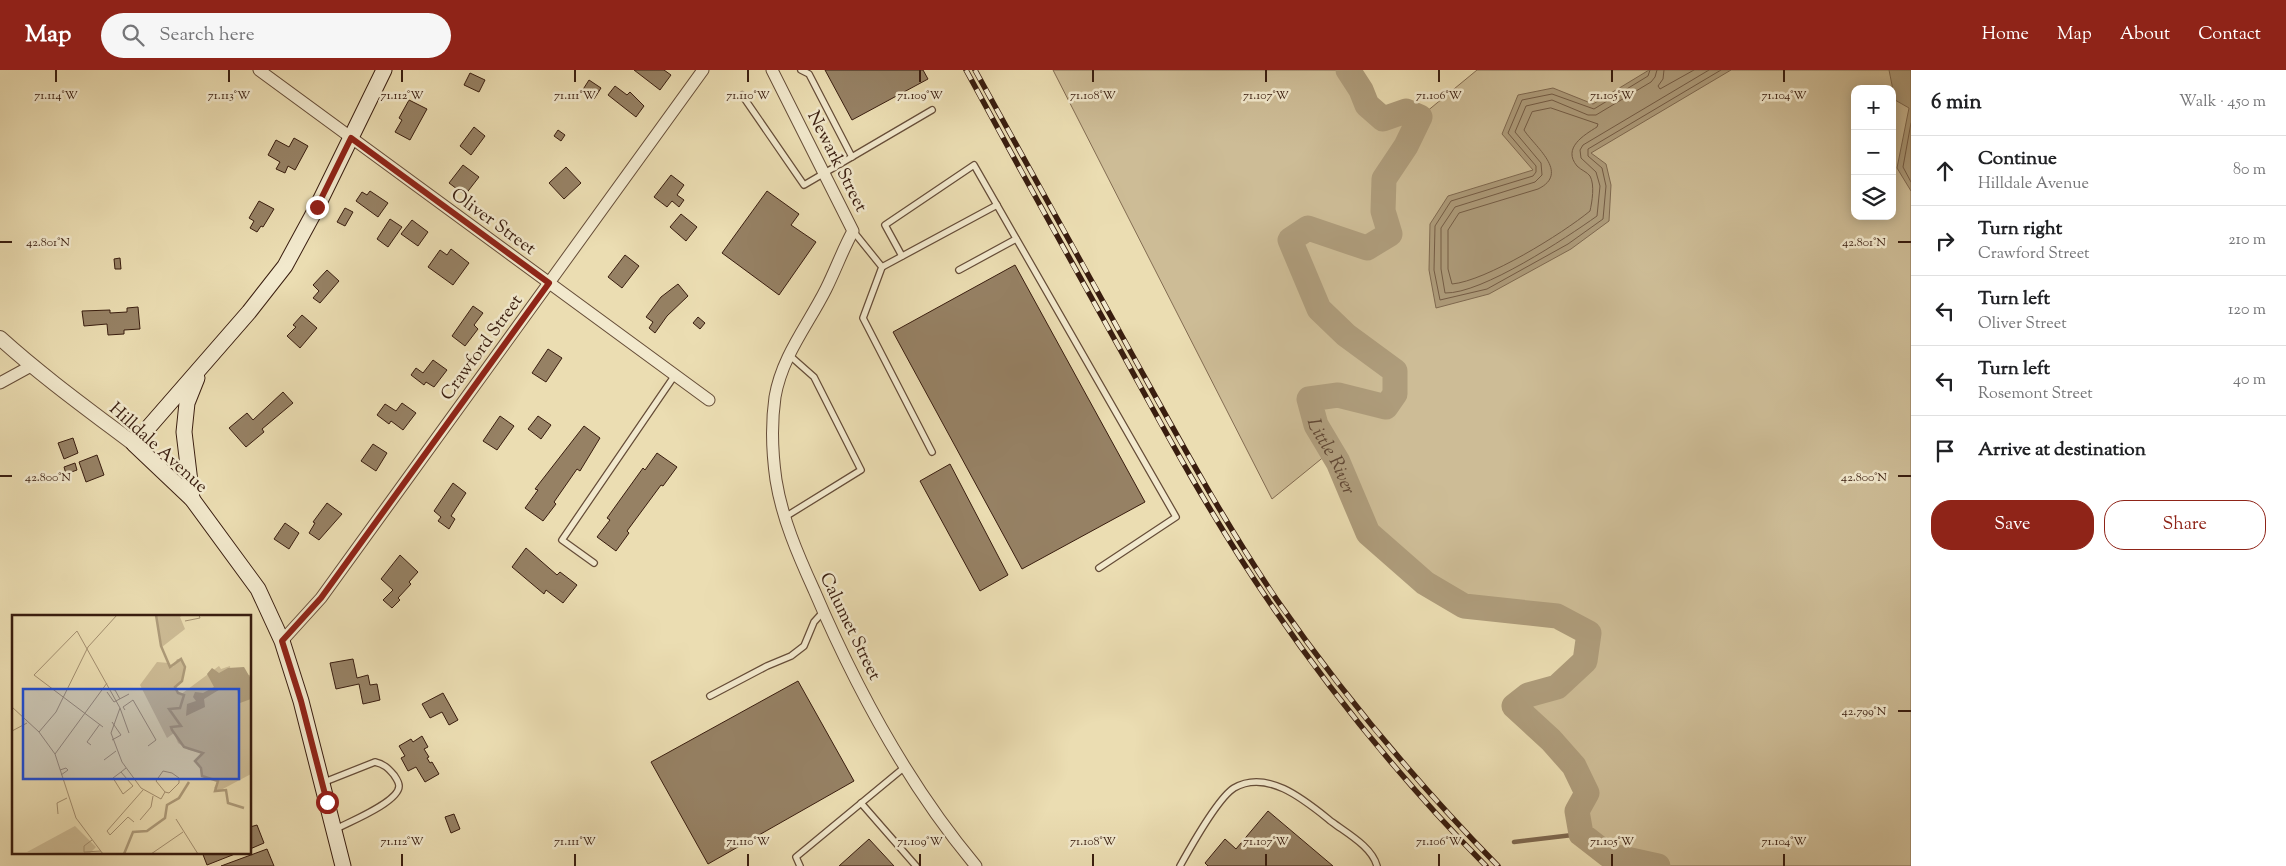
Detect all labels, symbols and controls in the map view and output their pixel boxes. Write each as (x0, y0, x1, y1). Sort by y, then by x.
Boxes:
search box (101, 13, 451, 58)
text: Map (25, 18, 71, 52)
icon: search (119, 21, 147, 49)
text: Search here (159, 22, 255, 49)
text: Home (1982, 22, 2029, 48)
text: Map (2057, 22, 2092, 48)
text: About (2120, 22, 2170, 48)
text: Contact (2198, 22, 2261, 48)
map controls (1851, 85, 1896, 220)
button: + (1851, 85, 1896, 130)
text: 71.114°W (34, 87, 78, 105)
text: 71.113°W (208, 87, 251, 105)
text: 71.112°W (380, 87, 424, 105)
text: 71.111°W (554, 87, 597, 105)
text: 71.110°W (726, 87, 771, 105)
text: 71.109°W (897, 87, 943, 105)
text: 71.108°W (1070, 87, 1117, 105)
text: 71.107°W (1243, 87, 1290, 105)
text: 71.106°W (1416, 87, 1463, 105)
text: 71.105°W (1590, 87, 1635, 105)
text: 71.104°W (1761, 87, 1807, 105)
text: 6 min (1931, 88, 1982, 118)
text: Walk · 450 m (2179, 91, 2266, 114)
street label: Newark Street (800, 107, 873, 217)
button: − (1851, 130, 1896, 175)
text: Continue (1978, 146, 2057, 173)
icon: ahead (1931, 157, 1959, 185)
text: 80 m (2233, 159, 2266, 182)
text: Hilldale Avenue (1978, 173, 2089, 196)
button: layers (1851, 175, 1896, 220)
street label: Oliver Street (445, 183, 541, 262)
route end (306, 196, 329, 219)
text: Turn right (1978, 216, 2062, 243)
icon: right (1931, 227, 1959, 255)
text: 210 m (2228, 229, 2266, 252)
text: 42.801°N (26, 234, 70, 252)
text: 42.801°N (1842, 234, 1886, 252)
text: Crawford Street (1978, 243, 2090, 266)
text: Turn left (1978, 286, 2050, 313)
street label: Crawford Street (435, 290, 530, 407)
icon: left (1931, 297, 1959, 325)
text: 120 m (2228, 299, 2266, 322)
text: Oliver Street (1978, 313, 2067, 336)
text: Turn left (1978, 356, 2050, 383)
icon: left (1931, 367, 1959, 395)
text: 40 m (2233, 369, 2266, 392)
text: Rosemont Street (1978, 383, 2093, 406)
street label: Hilldale Avenue (103, 397, 213, 500)
water label: Little River (1299, 416, 1361, 499)
icon: arrive (1931, 437, 1959, 465)
text: Arrive at destination (1978, 437, 2146, 464)
text: 42.800°N (25, 469, 71, 487)
text: 42.800°N (1841, 469, 1887, 487)
button: Save (1931, 500, 2094, 550)
button: Share (2104, 500, 2266, 550)
street label: Calumet Street (812, 568, 887, 685)
inset map (12, 615, 251, 854)
text: 42.799°N (1842, 703, 1887, 721)
route start (316, 791, 339, 814)
text: 71.112°W (380, 833, 424, 851)
text: 71.111°W (554, 833, 597, 851)
text: 71.110°W (726, 833, 771, 851)
text: 71.109°W (897, 833, 943, 851)
text: 71.108°W (1070, 833, 1117, 851)
text: 71.107°W (1243, 833, 1290, 851)
text: 71.106°W (1416, 833, 1463, 851)
text: 71.105°W (1590, 833, 1635, 851)
text: 71.104°W (1761, 833, 1807, 851)

